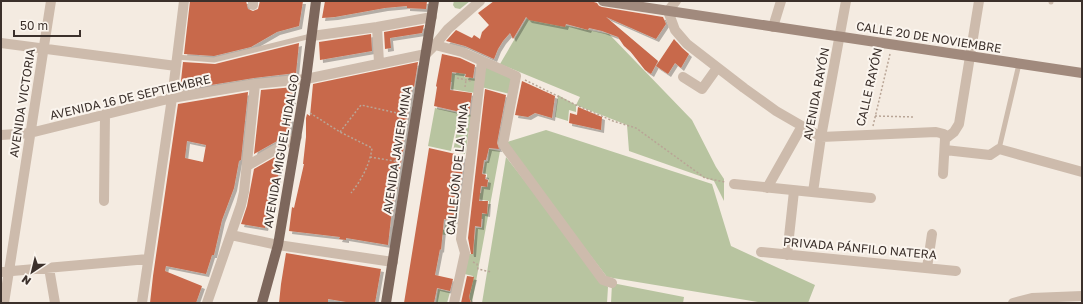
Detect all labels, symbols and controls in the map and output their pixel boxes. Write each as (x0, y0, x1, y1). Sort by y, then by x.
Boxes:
scale bar (14, 12, 80, 38)
text: 50 m (20, 18, 48, 33)
street label: CALLE 20 DE NOVIEMBRE (855, 18, 1003, 56)
street label: AVENIDA RAYÓN (800, 46, 832, 142)
street label: CALLE RAYÓN (853, 46, 885, 128)
street label: AVENIDA VICTORIA (6, 47, 38, 159)
street label: AVENIDA 16 DE SEPTIEMBRE (48, 71, 212, 123)
street label: AVENIDA MIGUEL HIDALGO (260, 73, 302, 229)
street label: AVENIDA JAVIER MINA (379, 85, 415, 215)
street label: CALLEJÓN DE LA MINA (443, 102, 471, 236)
street label: PRIVADA PÁNFILO NATERA (782, 234, 938, 262)
north arrow (12, 252, 52, 292)
text: N (19, 273, 33, 288)

